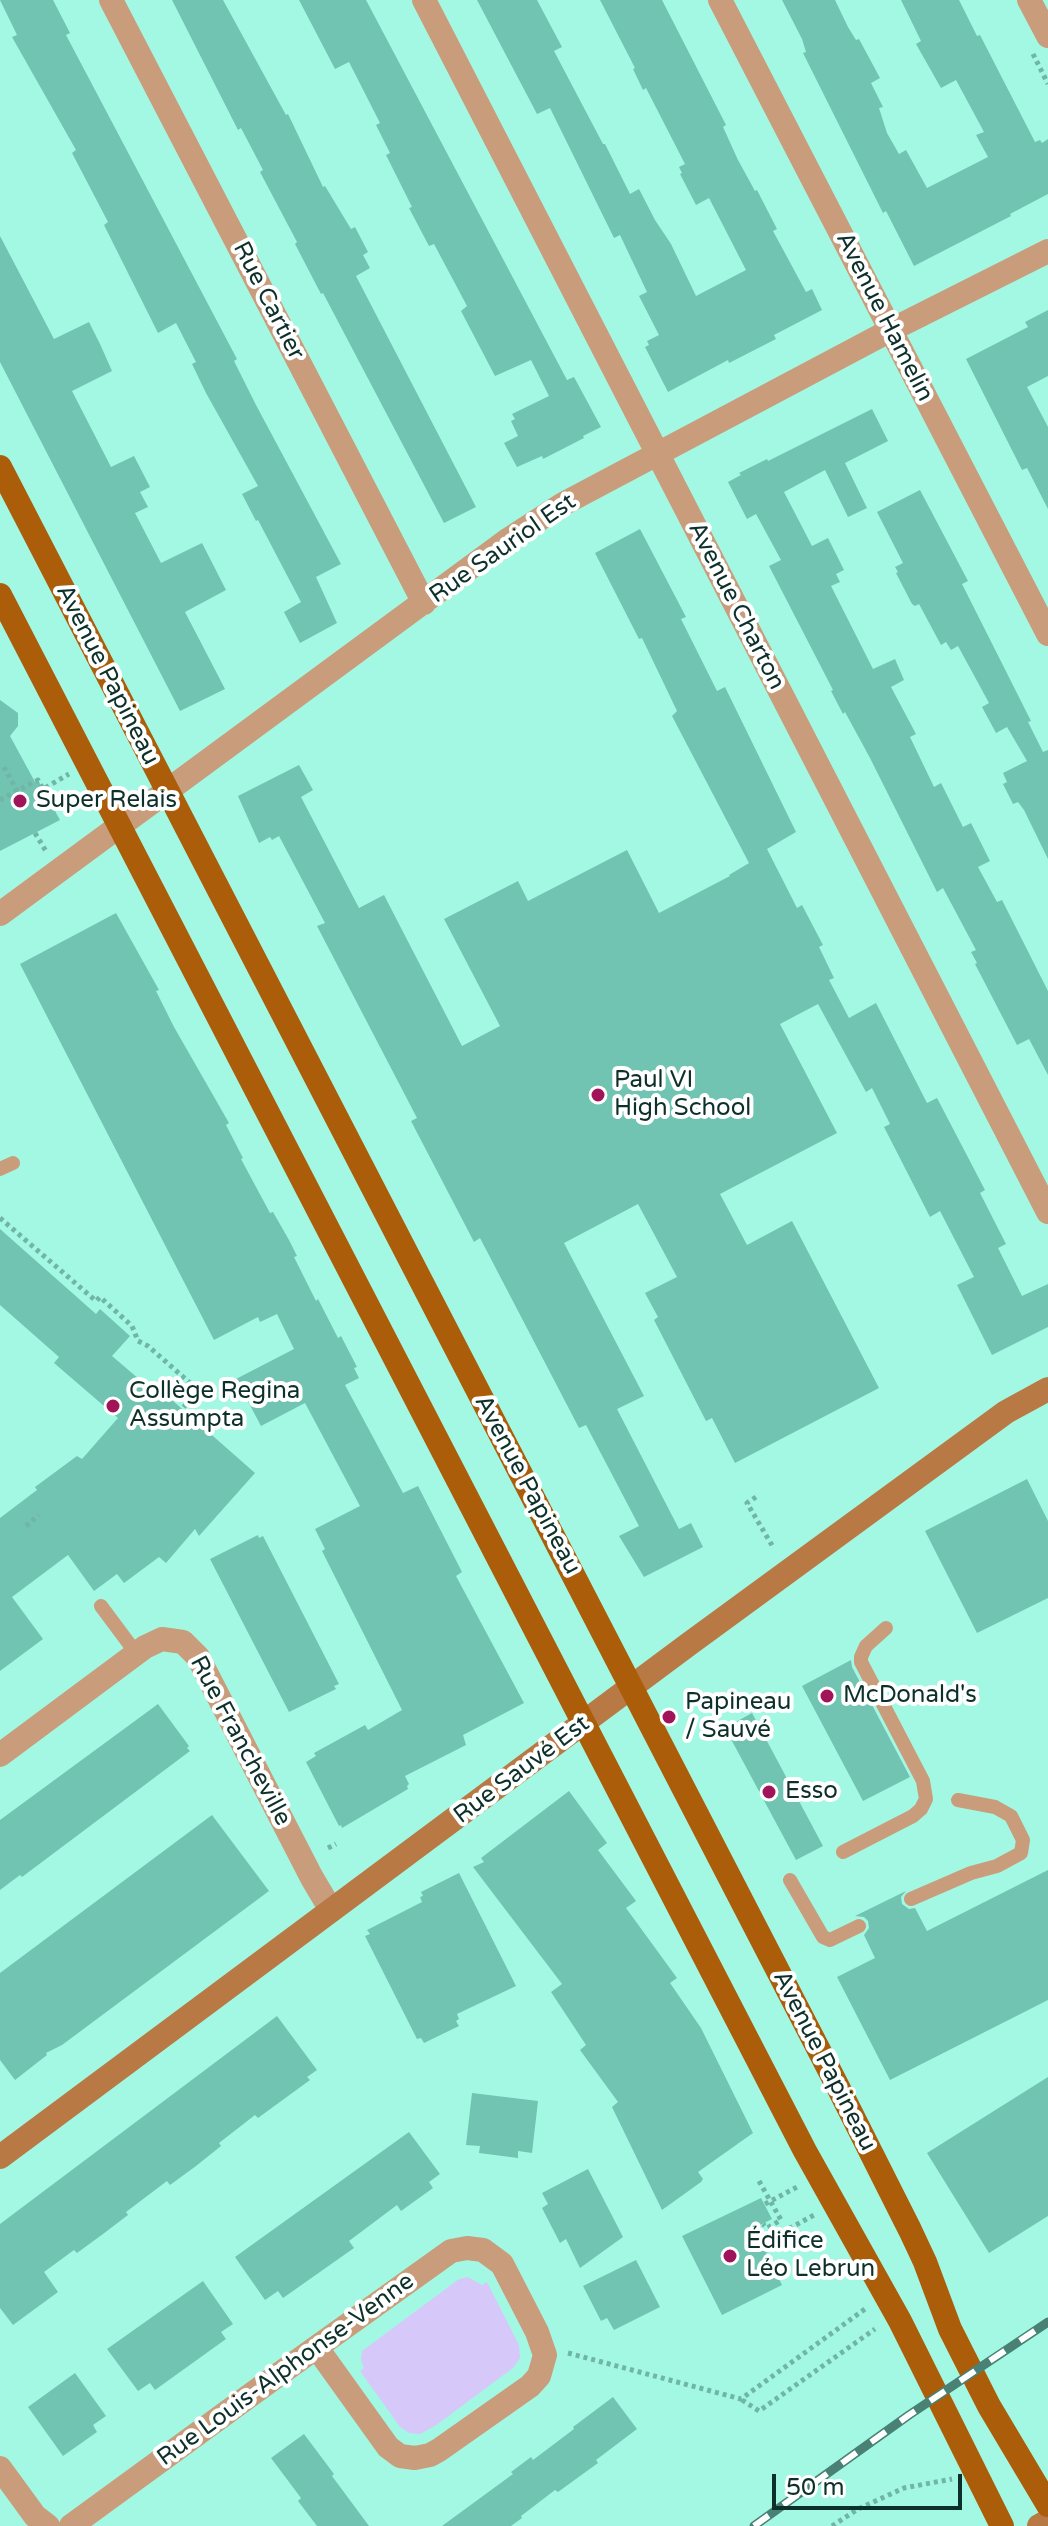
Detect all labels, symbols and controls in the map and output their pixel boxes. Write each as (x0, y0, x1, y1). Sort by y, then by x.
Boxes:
street label: Avenue Hamelin (829, 228, 939, 406)
street label: Rue Cartier (226, 237, 310, 365)
street label: Rue Sauriol Est (424, 488, 582, 610)
street label: Avenue Charton (681, 517, 791, 695)
street label: Avenue Papineau (49, 580, 165, 770)
place label: Super Relais (36, 787, 177, 815)
marker: Super Relais (11, 792, 29, 810)
place label: Paul VI High School (614, 1067, 751, 1123)
marker: Paul VI High School (589, 1086, 607, 1104)
place label: Collège Regina Assumpta (129, 1378, 300, 1434)
street label: Avenue Papineau (468, 1391, 586, 1579)
marker: Collège Regina Assumpta (104, 1397, 122, 1415)
street label: Rue Francheville (183, 1651, 297, 1831)
place label: McDonald's (843, 1682, 977, 1710)
marker: McDonald's (818, 1687, 836, 1705)
place label: Papineau / Sauvé (685, 1689, 791, 1745)
marker: Papineau / Sauvé (660, 1708, 678, 1726)
street label: Rue Sauvé Est (448, 1710, 596, 1830)
place label: Esso (785, 1778, 838, 1806)
marker: Esso (760, 1783, 778, 1801)
street label: Avenue Papineau (766, 1966, 882, 2156)
place label: Édifice Léo Lebrun (746, 2228, 875, 2284)
marker: Édifice Léo Lebrun (721, 2247, 739, 2265)
street label: Rue Louis-Alphonse-Venne (152, 2267, 420, 2473)
scale bar (776, 2458, 966, 2508)
text: 50 m (786, 2473, 844, 2502)

